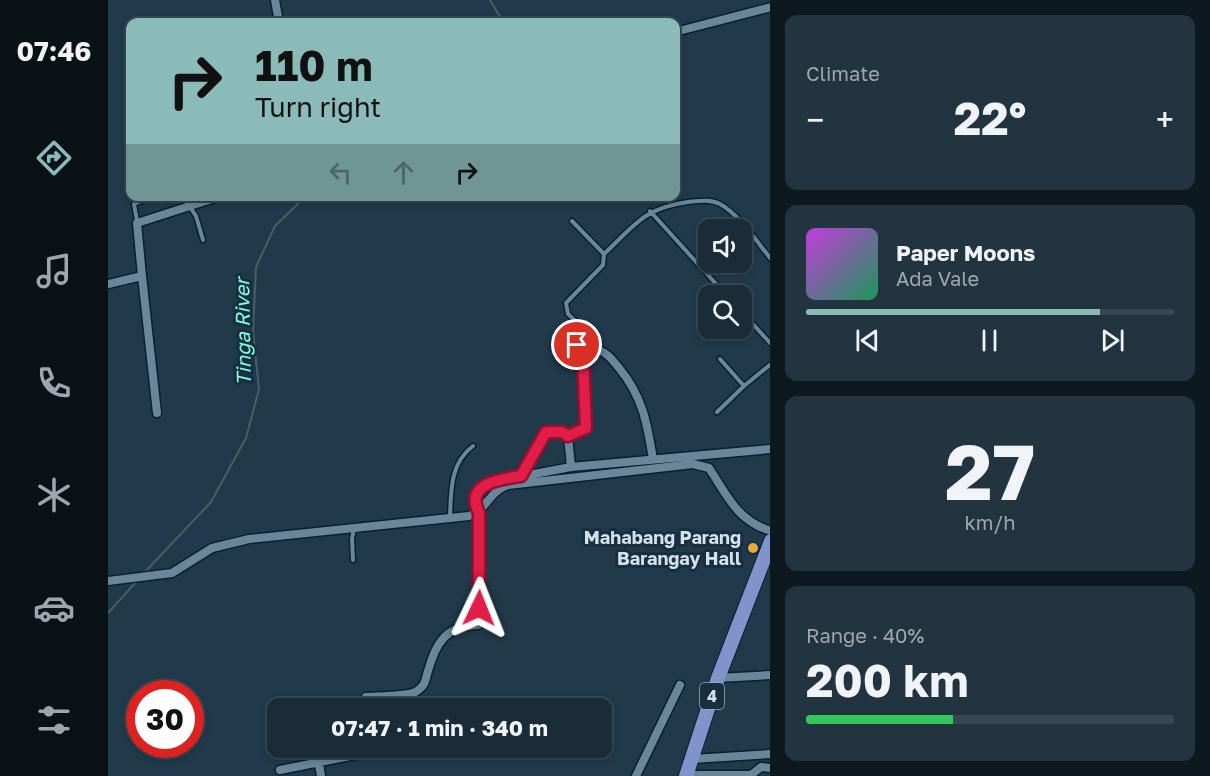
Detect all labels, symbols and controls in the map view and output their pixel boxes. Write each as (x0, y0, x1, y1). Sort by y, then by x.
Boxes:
text: 07:46 (17, 35, 91, 67)
text: 110 m (255, 40, 373, 90)
icon: right (156, 42, 234, 120)
text: Climate (806, 61, 880, 85)
text: Turn right (255, 91, 381, 123)
text: 22° (954, 91, 1026, 145)
text: − (806, 100, 824, 139)
text: + (1156, 100, 1174, 139)
icon: directions (33, 137, 75, 179)
icon: left (324, 156, 357, 189)
icon: ahead (387, 156, 420, 189)
icon: right (450, 156, 483, 189)
map controls (698, 219, 752, 339)
button: sound (698, 219, 752, 273)
text: Paper Moons (896, 239, 1035, 266)
icon: music (33, 250, 75, 292)
text: Ada Vale (896, 266, 979, 290)
water label: Tinga River (229, 275, 256, 386)
button: search (698, 285, 752, 339)
pin (551, 319, 602, 370)
icon: previous (851, 324, 884, 357)
icon: pause (973, 324, 1006, 357)
icon: next (1096, 324, 1129, 357)
icon: arrive (560, 328, 593, 361)
icon: phone (33, 362, 75, 404)
text: 27 (945, 424, 1035, 517)
icon: climate (33, 474, 75, 516)
text: km/h (965, 510, 1015, 534)
place label: Mahabang Parang Barangay Hall (584, 526, 741, 569)
marker: Mahabang Parang Barangay Hall (746, 541, 760, 555)
position arrow (447, 576, 511, 640)
icon: car (33, 587, 75, 629)
text: Range · 40% (806, 623, 924, 647)
text: 200 km (806, 653, 969, 707)
speed limit sign: 30 (126, 680, 204, 758)
road number: 4 (700, 683, 724, 709)
icon: filters (33, 699, 75, 741)
text: 07:47 · 1 min · 340 m (331, 714, 548, 741)

